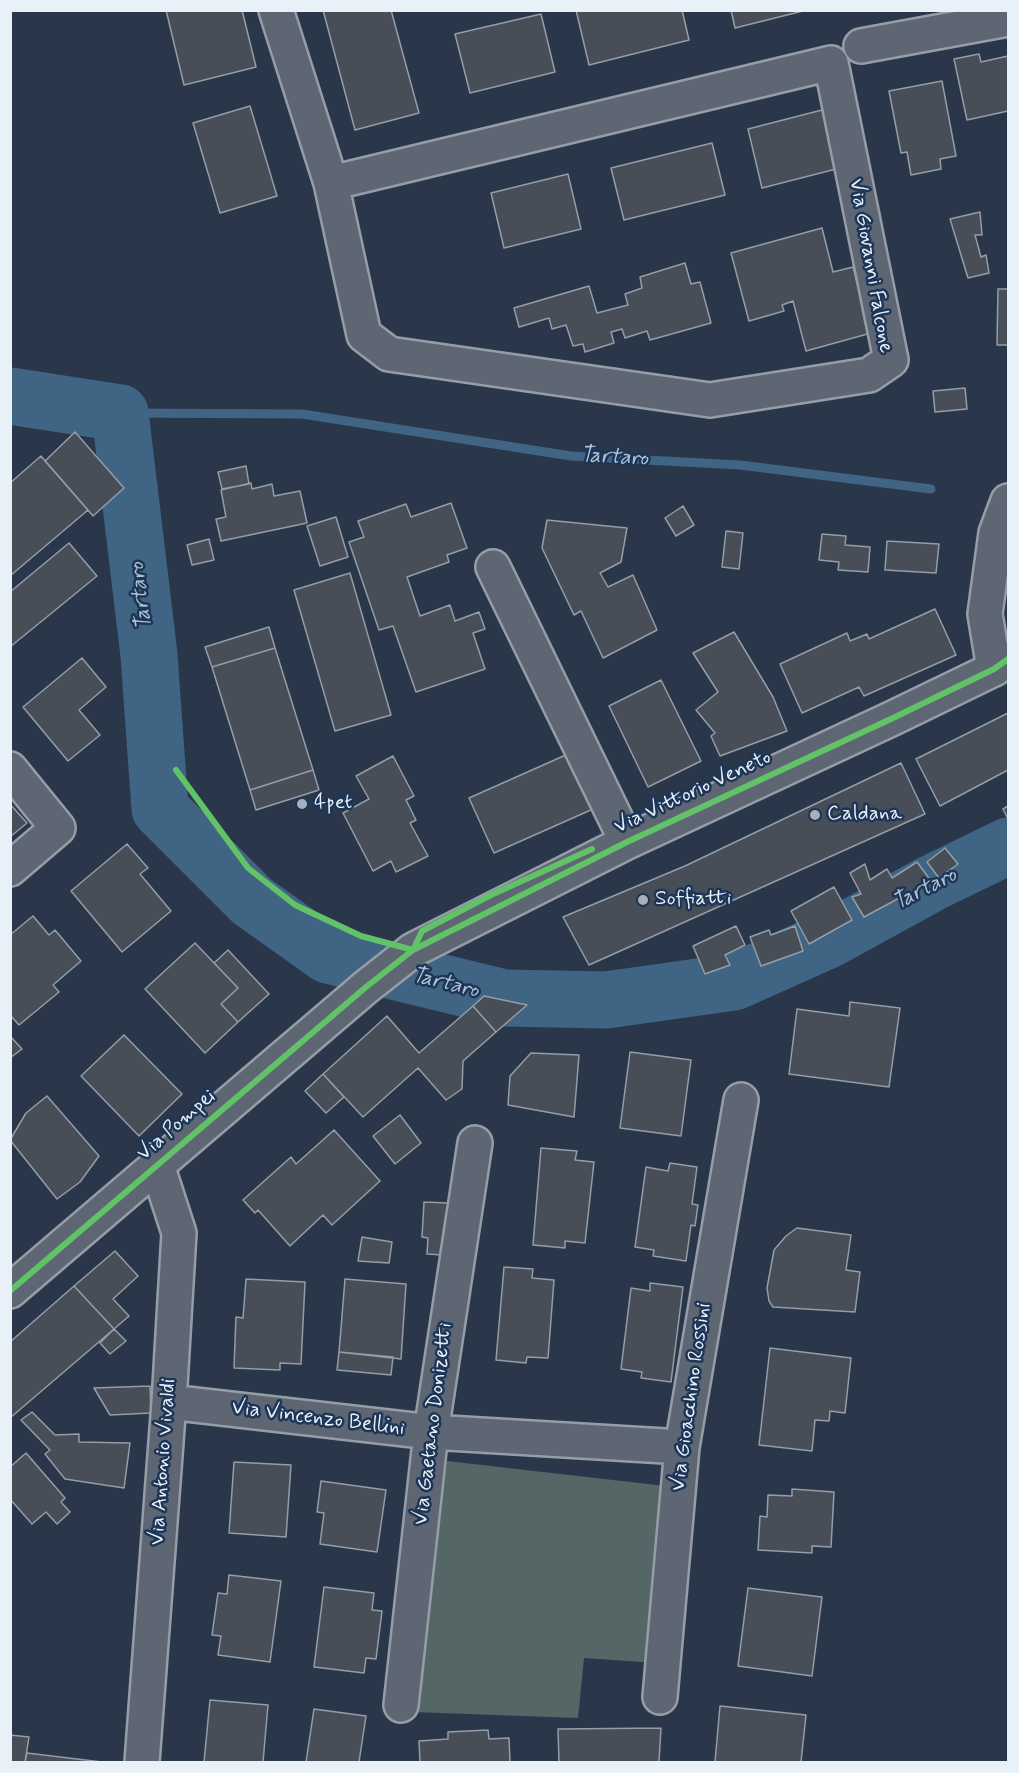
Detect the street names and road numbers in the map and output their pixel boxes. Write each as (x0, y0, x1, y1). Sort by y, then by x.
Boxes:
street label: Via Giovanni Falcone (842, 177, 898, 355)
street label: Via Vittorio Veneto (610, 746, 776, 840)
street label: Via Pompei (132, 1085, 222, 1167)
street label: Via Gioacchino Rossini (666, 1301, 718, 1493)
street label: Via Gaetano Donizetti (409, 1321, 459, 1527)
street label: Via Antonio Vivaldi (146, 1378, 182, 1546)
street label: Via Vincenzo Bellini (230, 1396, 406, 1442)

